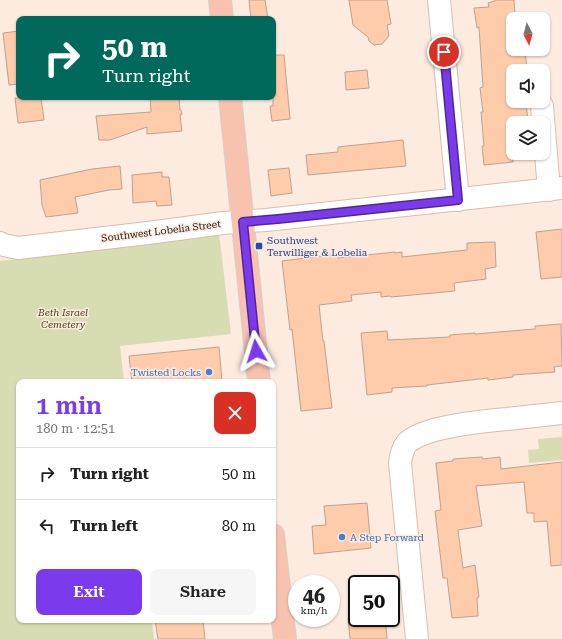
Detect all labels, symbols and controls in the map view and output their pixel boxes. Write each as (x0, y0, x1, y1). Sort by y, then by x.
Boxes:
north arrow (506, 12, 550, 56)
map controls (506, 12, 550, 160)
text: 50 m (102, 31, 167, 64)
icon: right (36, 32, 88, 84)
pin (427, 35, 461, 69)
icon: arrive (433, 41, 455, 63)
button: sound (506, 64, 550, 108)
text: Turn right (102, 65, 190, 86)
button: layers (506, 116, 550, 160)
street label: Southwest Lobelia Street (100, 218, 222, 244)
place label: Southwest Terwilliger & Lobelia (267, 235, 368, 258)
marker: Southwest Terwilliger & Lobelia (254, 241, 264, 251)
park label: Beth Israel Cemetery (37, 307, 88, 330)
position arrow (235, 330, 277, 372)
place label: Twisted Locks (131, 367, 201, 378)
marker: Twisted Locks (204, 367, 214, 377)
text: 1 min (36, 392, 102, 420)
button: close (214, 392, 256, 434)
text: 180 m · 12:51 (36, 421, 115, 436)
icon: right (36, 463, 58, 485)
text: Turn right (70, 465, 149, 483)
text: 50 m (222, 465, 256, 483)
icon: left (36, 515, 58, 537)
text: Turn left (70, 517, 138, 535)
text: 80 m (222, 517, 256, 535)
marker: A Step Forward (337, 532, 347, 542)
place label: A Step Forward (350, 532, 424, 543)
button: Exit (36, 569, 142, 615)
button: Share (150, 569, 256, 615)
speed limit sign: 50 (348, 575, 400, 627)
text: 46 (303, 584, 325, 608)
text: km/h (301, 605, 327, 616)

